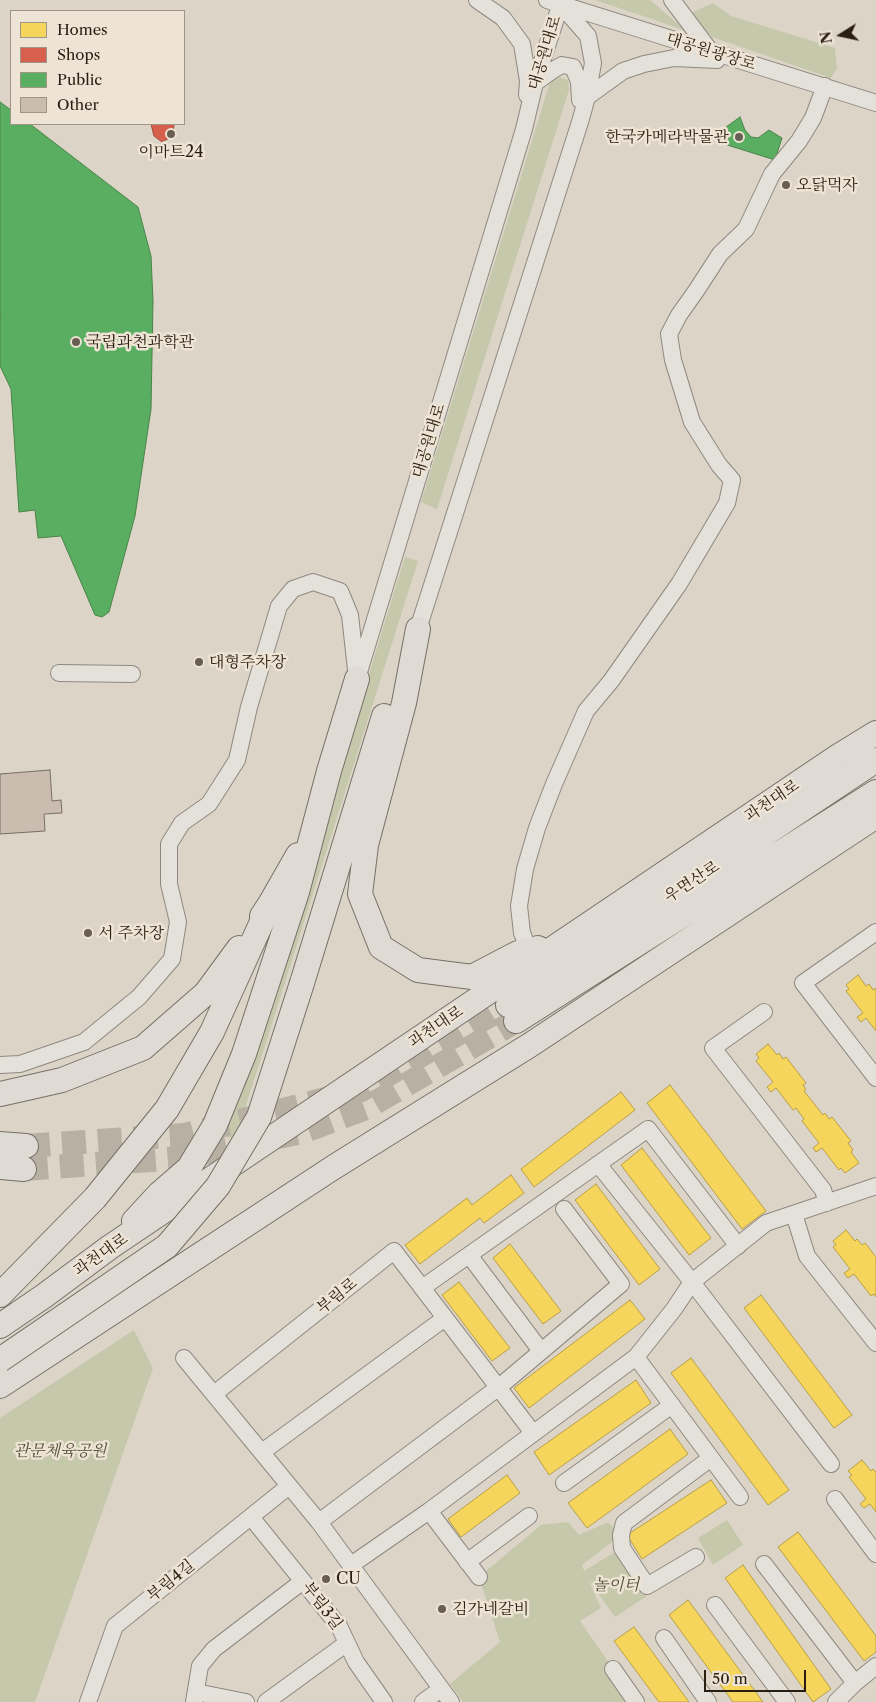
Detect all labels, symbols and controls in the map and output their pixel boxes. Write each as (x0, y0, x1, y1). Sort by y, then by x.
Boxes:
legend (10, 10, 185, 125)
north arrow (816, 10, 866, 60)
street label: 대공원대로 (525, 13, 565, 93)
text: Homes (57, 20, 108, 39)
street label: 대공원광장로 (664, 29, 758, 75)
text: N (816, 30, 836, 45)
text: Shops (57, 45, 100, 64)
text: Public (57, 70, 102, 89)
text: Other (57, 95, 99, 114)
place label: 한국카메라박물관 (605, 127, 729, 147)
marker: 이마트24 (165, 128, 177, 140)
marker: 한국카메라박물관 (733, 131, 745, 143)
place label: 이마트24 (139, 142, 203, 162)
place label: 오닭먹자 (796, 175, 858, 195)
marker: 오닭먹자 (780, 179, 792, 191)
place label: 국립과천과학관 (86, 332, 194, 352)
marker: 국립과천과학관 (70, 336, 82, 348)
street label: 대공원대로 (409, 401, 449, 481)
place label: 대형주차장 (209, 652, 286, 672)
marker: 대형주차장 (193, 656, 205, 668)
street label: 과천대로 (741, 776, 803, 826)
street label: 우면산로 (661, 857, 723, 907)
place label: 서 주차장 (98, 923, 164, 943)
marker: 서 주차장 (82, 927, 94, 939)
street label: 과천대로 (405, 1002, 467, 1052)
street label: 과천대로 (70, 1229, 132, 1281)
street label: 부림로 (313, 1274, 361, 1318)
park label: 관문체육공원 (14, 1441, 106, 1461)
street label: 부림4길 (143, 1556, 199, 1606)
place label: CU (336, 1569, 361, 1589)
marker: CU (320, 1573, 332, 1585)
park label: 놀이터 (593, 1575, 639, 1595)
street label: 부림3길 (298, 1578, 346, 1634)
place label: 김가네갈비 (452, 1599, 529, 1619)
marker: 김가네갈비 (436, 1603, 448, 1615)
scale bar (706, 1660, 808, 1692)
text: 50 m (712, 1669, 748, 1688)

